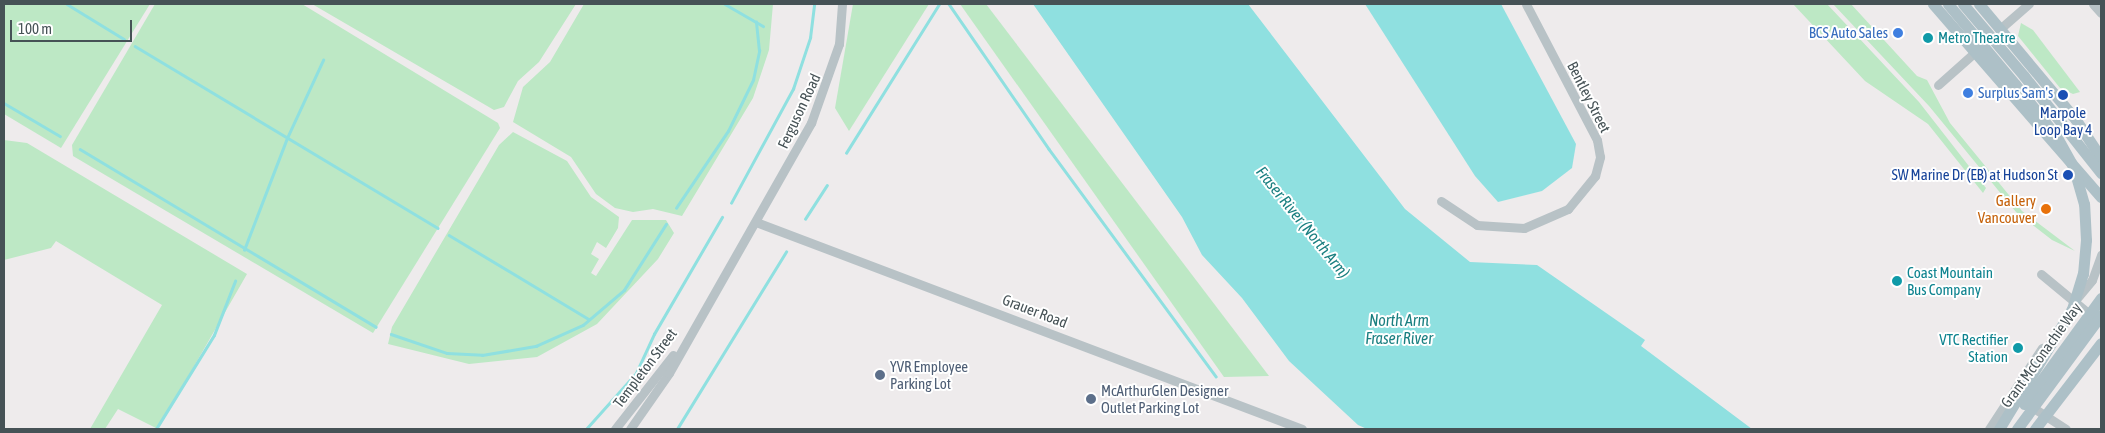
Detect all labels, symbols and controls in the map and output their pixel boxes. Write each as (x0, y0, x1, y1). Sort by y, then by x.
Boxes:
scale bar (12, 10, 135, 42)
text: 100 m (18, 20, 52, 37)
place label: BCS Auto Sales (1809, 24, 1888, 42)
marker: BCS Auto Sales (1892, 27, 1904, 39)
place label: Metro Theatre (1938, 29, 2016, 47)
marker: Metro Theatre (1922, 32, 1934, 44)
street label: Bentley Street (1563, 59, 1615, 135)
street label: Ferguson Road (774, 71, 824, 151)
place label: Surplus Sam's (1978, 84, 2053, 102)
marker: Surplus Sam's (1962, 87, 1974, 99)
marker: Marpole Loop Bay 4 (2057, 89, 2069, 101)
place label: Marpole Loop Bay 4 (2034, 103, 2092, 138)
water label: Fraser River (North Arm) (1252, 162, 1354, 282)
place label: SW Marine Dr (EB) at Hudson St (1891, 166, 2058, 184)
marker: SW Marine Dr (EB) at Hudson St (2062, 169, 2074, 181)
place label: Gallery Vancouver (1978, 191, 2036, 226)
marker: Gallery Vancouver (2040, 203, 2052, 215)
place label: Coast Mountain Bus Company (1907, 263, 1993, 298)
marker: Coast Mountain Bus Company (1891, 275, 1903, 287)
street label: Grauer Road (1000, 290, 1070, 332)
street label: Grant McConachie Way (1997, 299, 2085, 411)
water label: North Arm Fraser River (1365, 310, 1433, 348)
street label: Templeton Street (609, 325, 681, 411)
place label: VTC Rectifier Station (1939, 330, 2008, 365)
marker: VTC Rectifier Station (2012, 342, 2024, 354)
place label: YVR Employee Parking Lot (890, 357, 968, 392)
marker: YVR Employee Parking Lot (874, 369, 886, 381)
place label: McArthurGlen Designer Outlet Parking Lot (1101, 381, 1228, 416)
marker: McArthurGlen Designer Outlet Parking Lot (1085, 393, 1097, 405)

